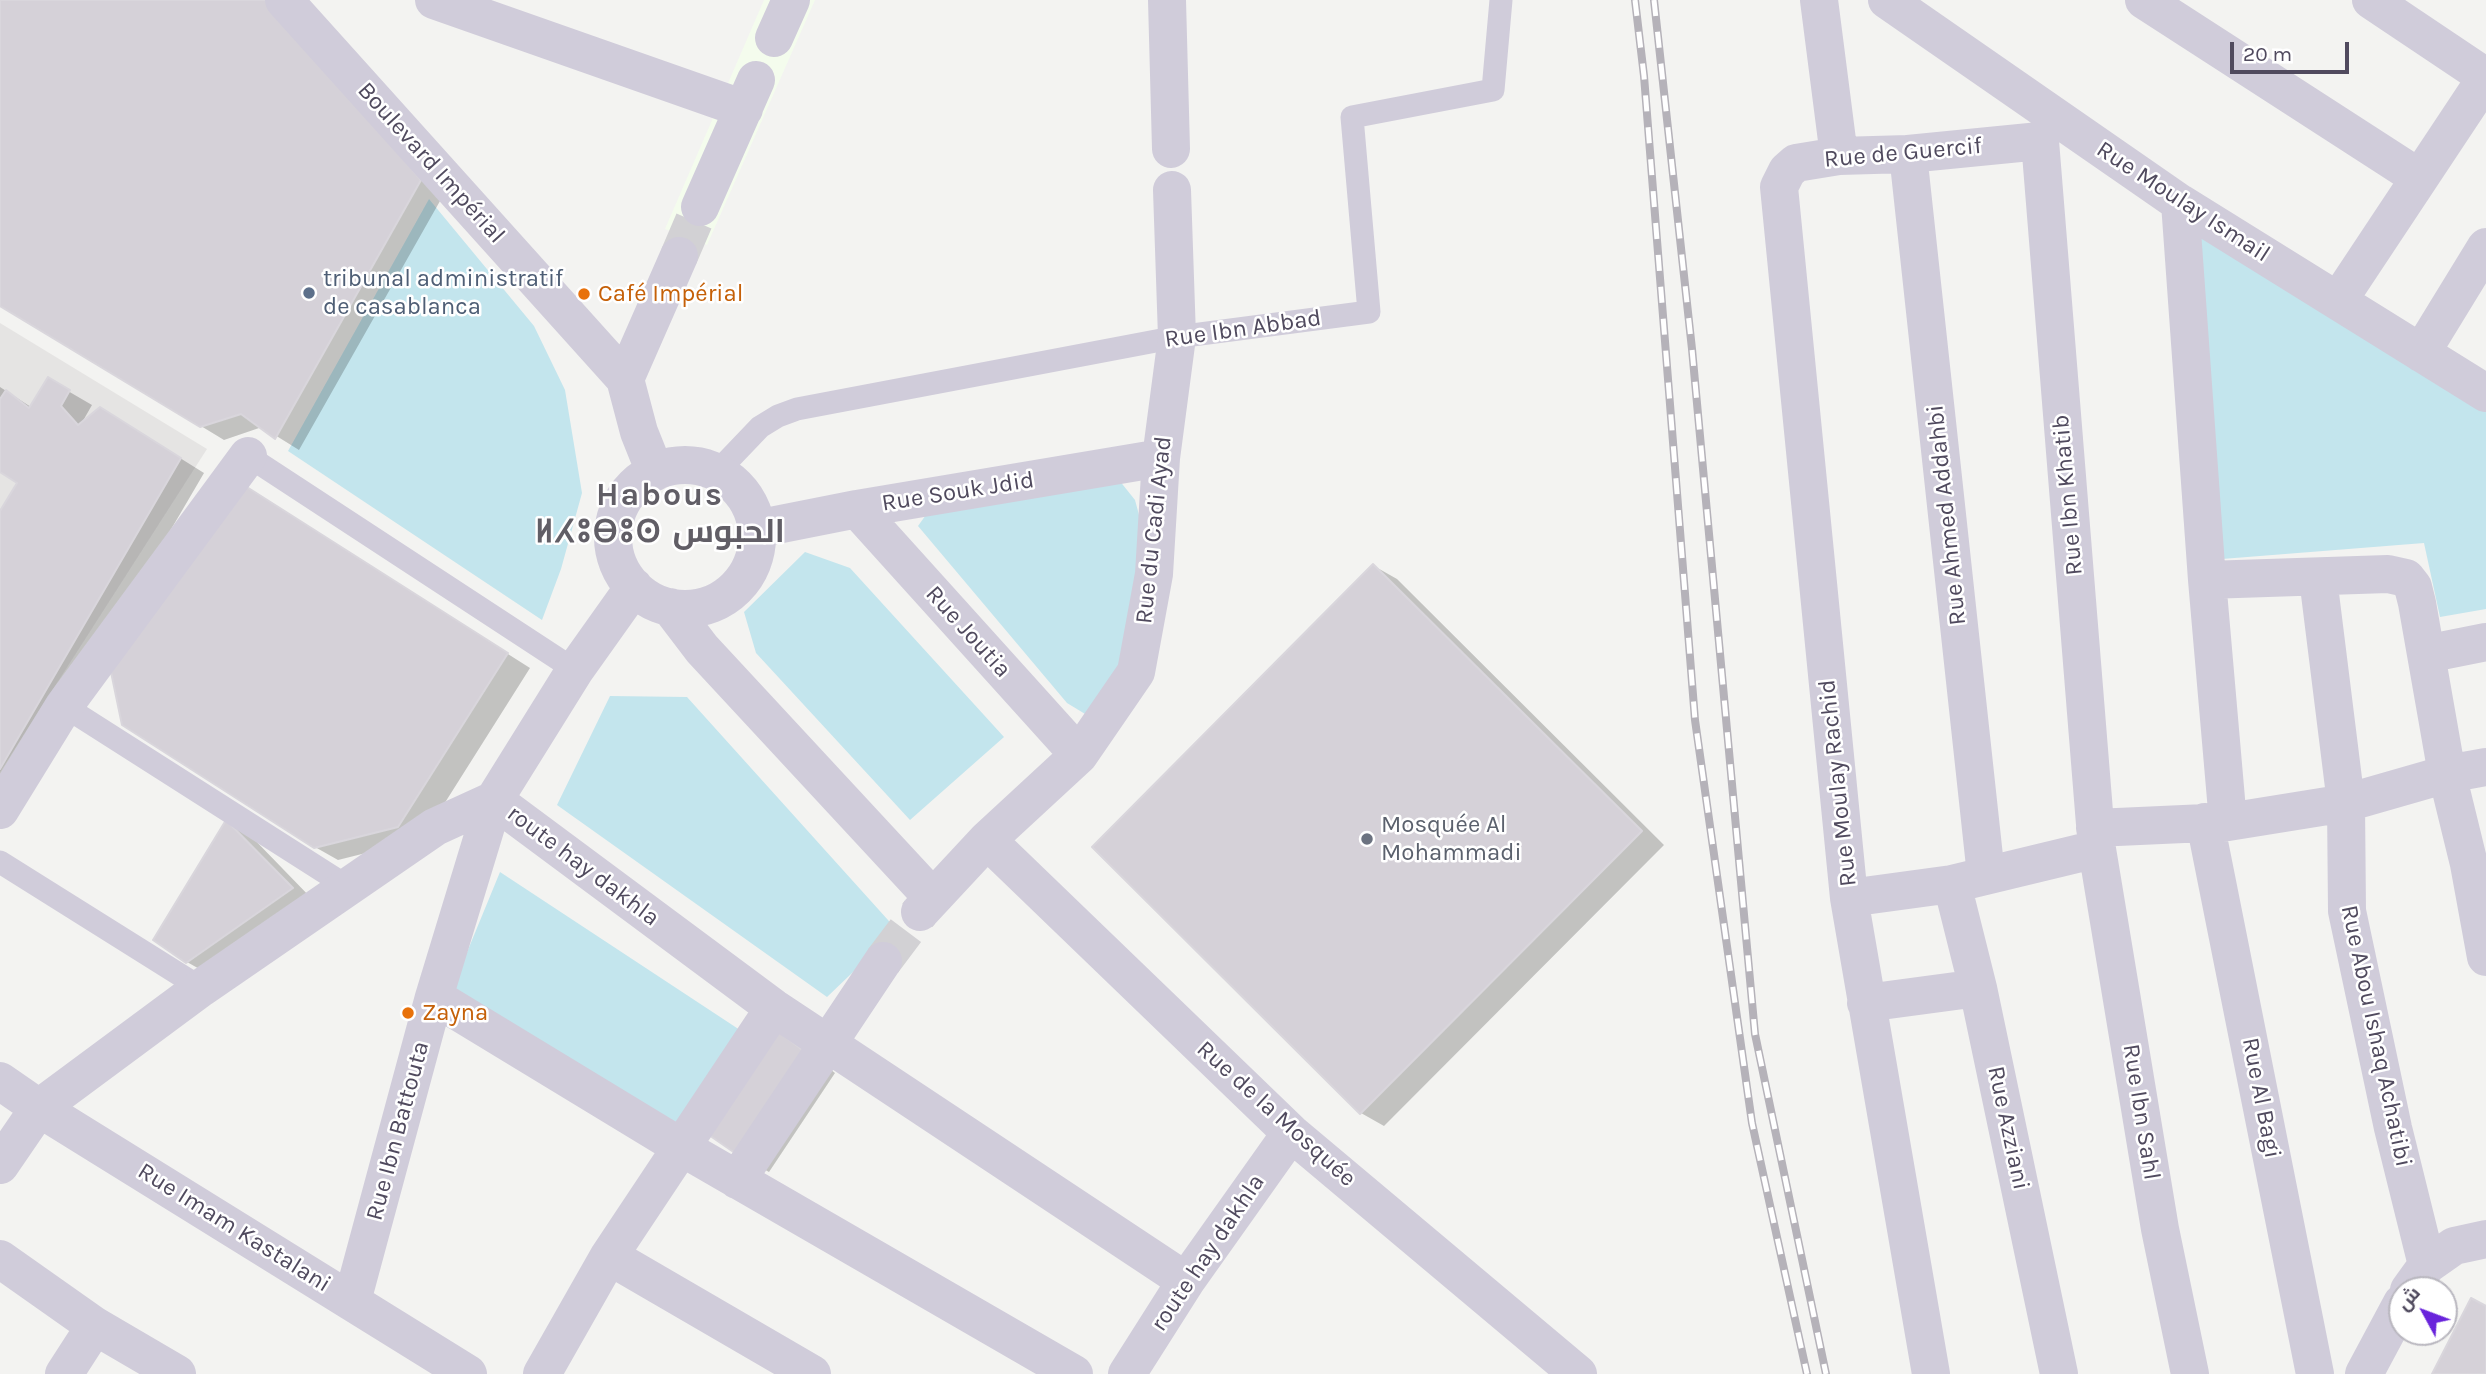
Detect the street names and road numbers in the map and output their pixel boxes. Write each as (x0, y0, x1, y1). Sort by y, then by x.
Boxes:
street label: Boulevard Impérial (351, 77, 511, 249)
street label: Rue de Guercif (1823, 132, 1983, 174)
street label: Rue Moulay Ismail (2091, 135, 2275, 269)
street label: Rue Ibn Abbad (1163, 304, 1323, 354)
street label: Rue Ahmed Addahbi (1921, 403, 1973, 627)
street label: Rue Ibn Khatib (2047, 414, 2089, 576)
street label: Rue du Cadi Ayad (1130, 435, 1178, 625)
street label: Rue Souk Jdid (880, 466, 1036, 518)
street label: Rue Joutia (919, 580, 1017, 684)
street label: Rue Moulay Rachid (1813, 678, 1863, 888)
street label: route hay dakhla (501, 799, 665, 933)
street label: Rue Abou Ishaq Achatibi (2334, 903, 2418, 1169)
street label: Rue de la Mosquée (1190, 1035, 1362, 1193)
street label: Rue Al Bagi (2235, 1035, 2287, 1161)
street label: Rue Ibn Battouta (360, 1038, 436, 1224)
street label: Rue Ibn Sahl (2116, 1042, 2166, 1182)
street label: Rue Azziani (1981, 1063, 2035, 1193)
street label: Rue Imam Kastalani (132, 1157, 336, 1299)
street label: route hay dakhla (1145, 1169, 1271, 1337)

